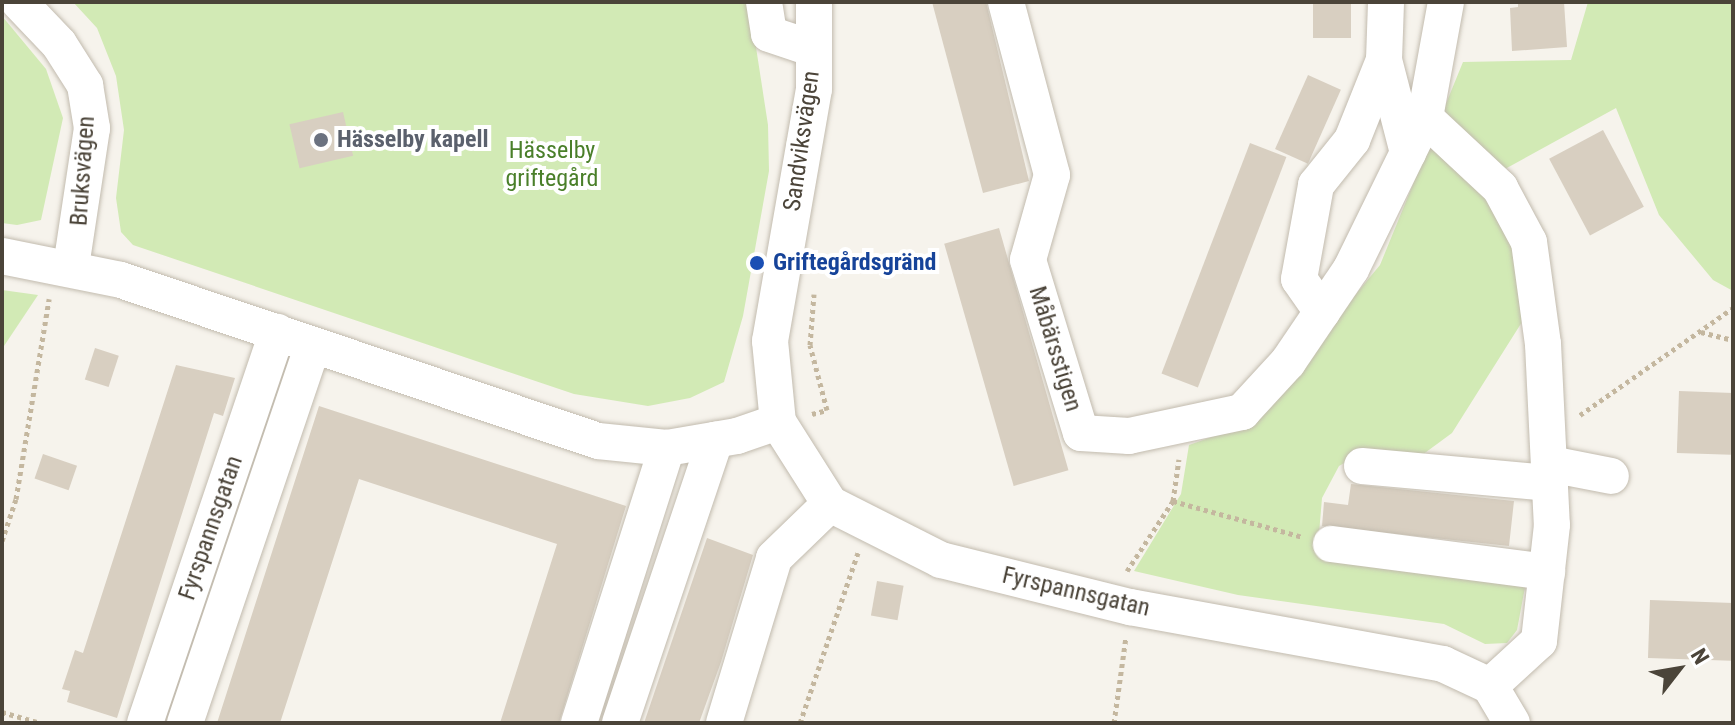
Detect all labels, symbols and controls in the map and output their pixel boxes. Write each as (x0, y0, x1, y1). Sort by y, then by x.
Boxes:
street label: Sandviksvägen (778, 69, 826, 213)
street label: Bruksvägen (65, 115, 101, 227)
place label: Hässelby kapell (337, 126, 489, 154)
marker: Hässelby kapell (312, 131, 330, 149)
park label: Hässelby griftegård (506, 137, 598, 193)
place label: Griftegårdsgränd (773, 249, 936, 277)
marker: Griftegårdsgränd (748, 254, 766, 272)
street label: Måbärsstigen (1022, 283, 1088, 415)
street label: Fyrspannsgatan (173, 452, 249, 604)
street label: Fyrspannsgatan (999, 561, 1153, 623)
north arrow (1639, 629, 1719, 709)
text: N (1686, 644, 1714, 669)

